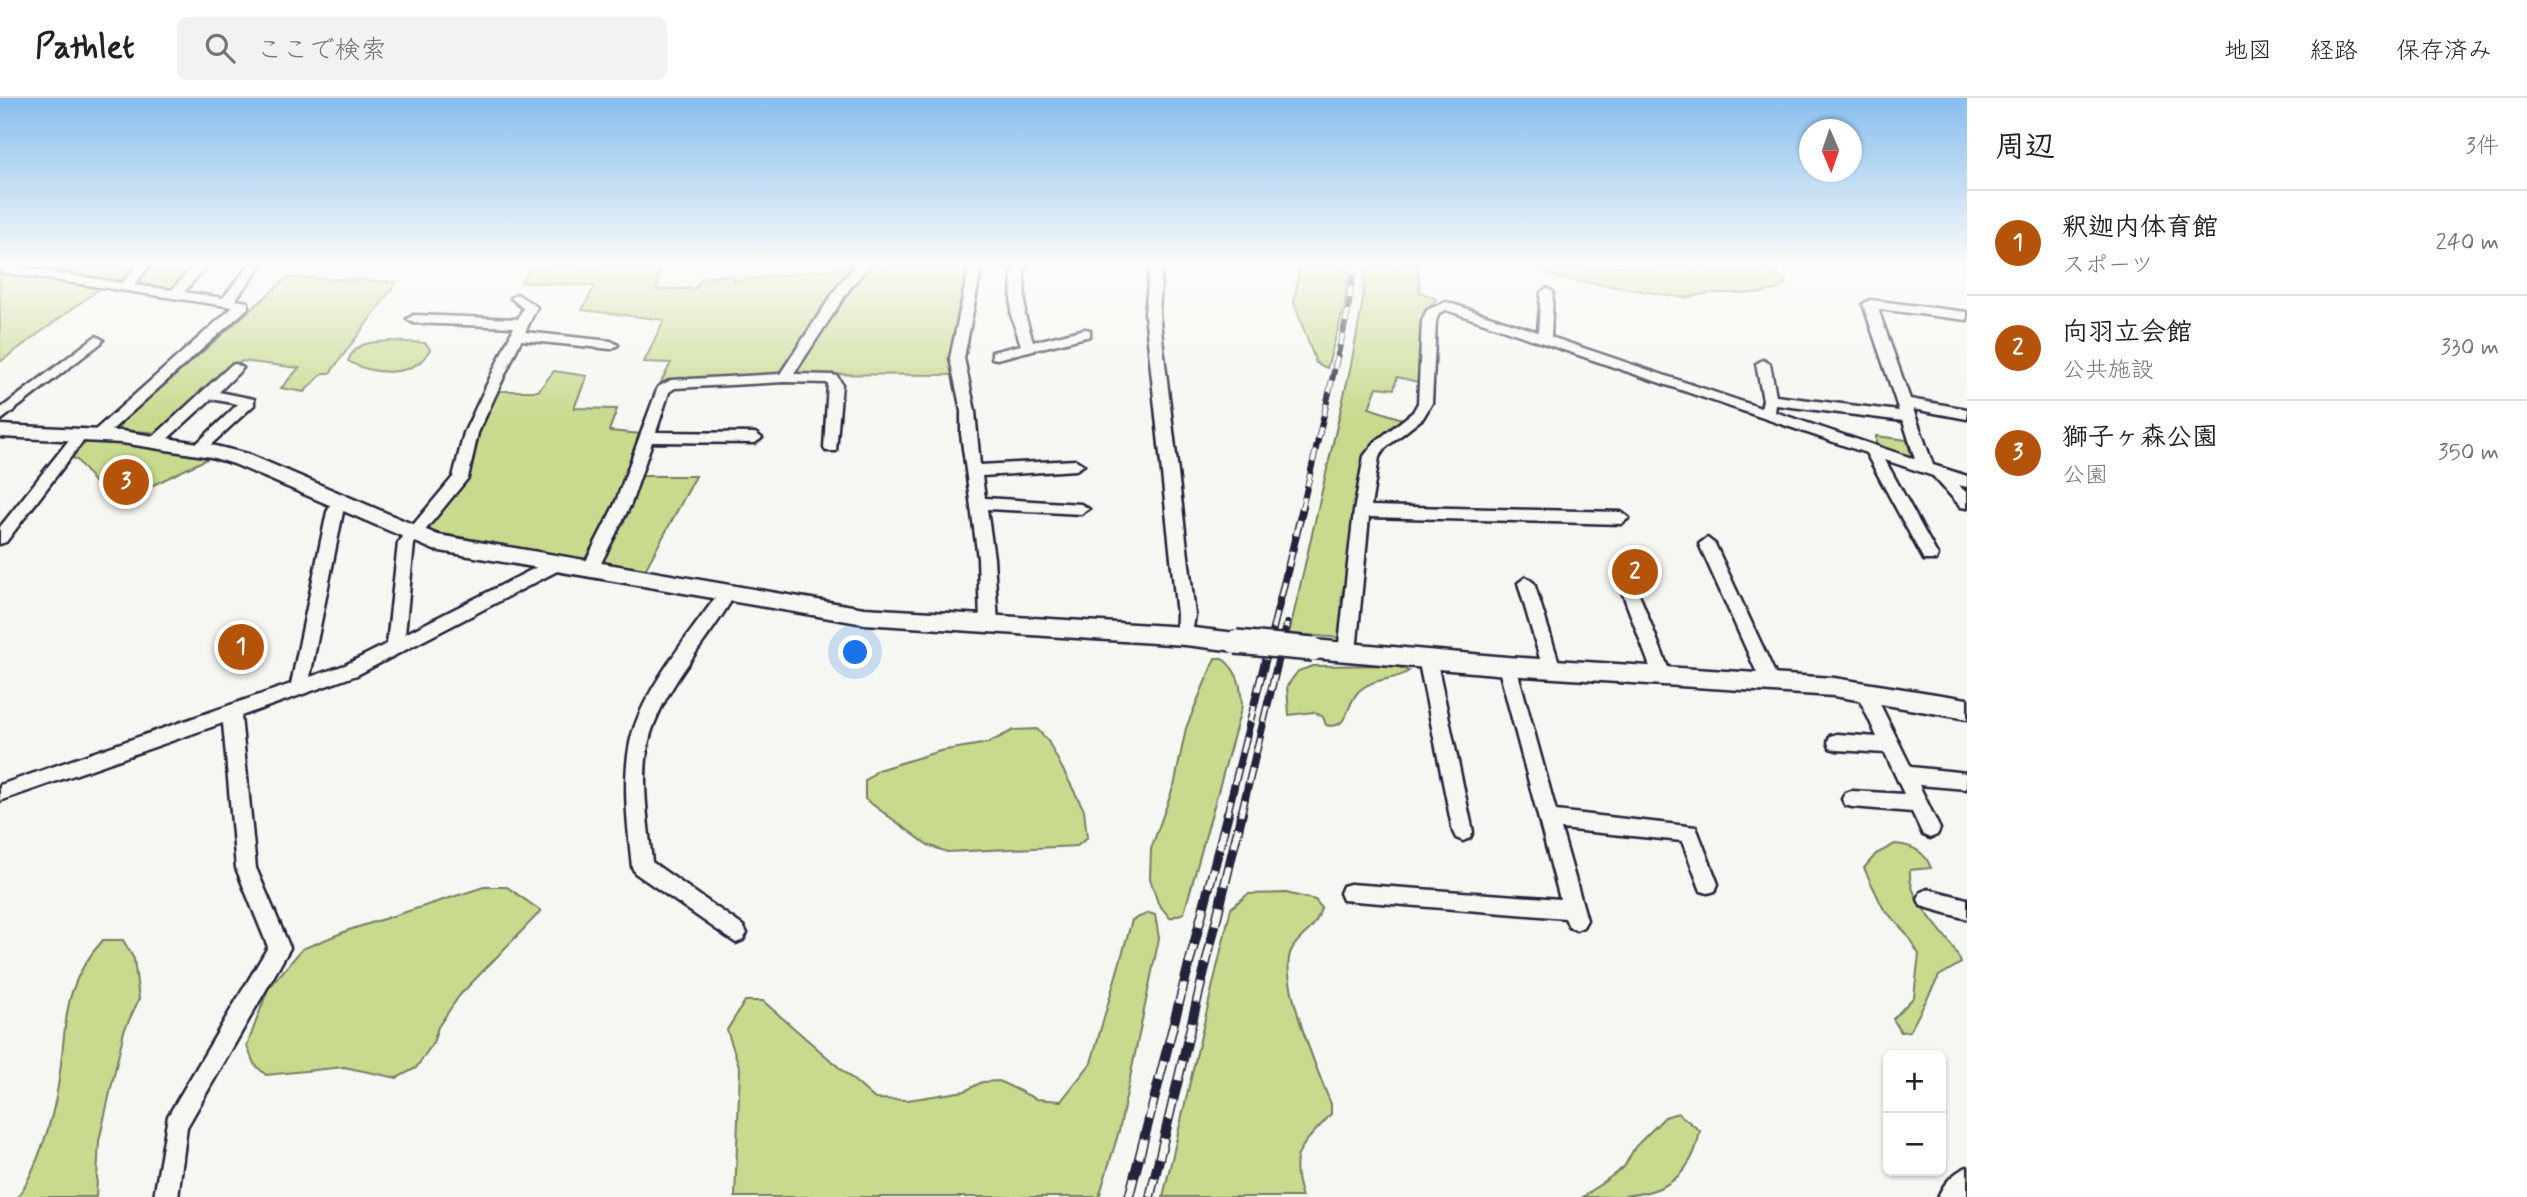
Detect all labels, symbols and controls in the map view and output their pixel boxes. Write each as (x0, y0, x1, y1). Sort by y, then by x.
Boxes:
search box (177, 17, 667, 80)
text: Pathlet (35, 26, 135, 70)
icon: search (201, 29, 239, 67)
text: ここで検索 (257, 34, 387, 68)
text: 地図 (2224, 36, 2272, 67)
text: 経路 (2310, 36, 2358, 67)
text: 保存済み (2396, 36, 2492, 67)
north arrow (1799, 119, 1862, 182)
text: 周辺 (1995, 128, 2055, 167)
text: 3件 (2466, 132, 2499, 162)
text: 釈迦内体育館 (2062, 211, 2218, 245)
text: 1 (2013, 228, 2023, 258)
text: 240 m (2435, 228, 2499, 258)
text: スポーツ (2062, 251, 2154, 281)
text: 向羽立会館 (2062, 316, 2192, 350)
text: 2 (2012, 333, 2024, 363)
text: 330 m (2441, 333, 2499, 363)
text: 公共施設 (2062, 356, 2154, 386)
text: 獅子ヶ森公園 (2062, 421, 2218, 455)
text: 3 (2013, 438, 2023, 468)
text: 350 m (2438, 438, 2499, 468)
pin: 3 (103, 456, 149, 508)
text: 公園 (2062, 461, 2108, 491)
pin: 2 (1612, 546, 1658, 598)
pin: 1 (218, 621, 264, 673)
your location (838, 635, 872, 669)
map controls (1883, 1050, 1946, 1176)
button: + (1883, 1050, 1946, 1113)
button: − (1883, 1113, 1946, 1176)

